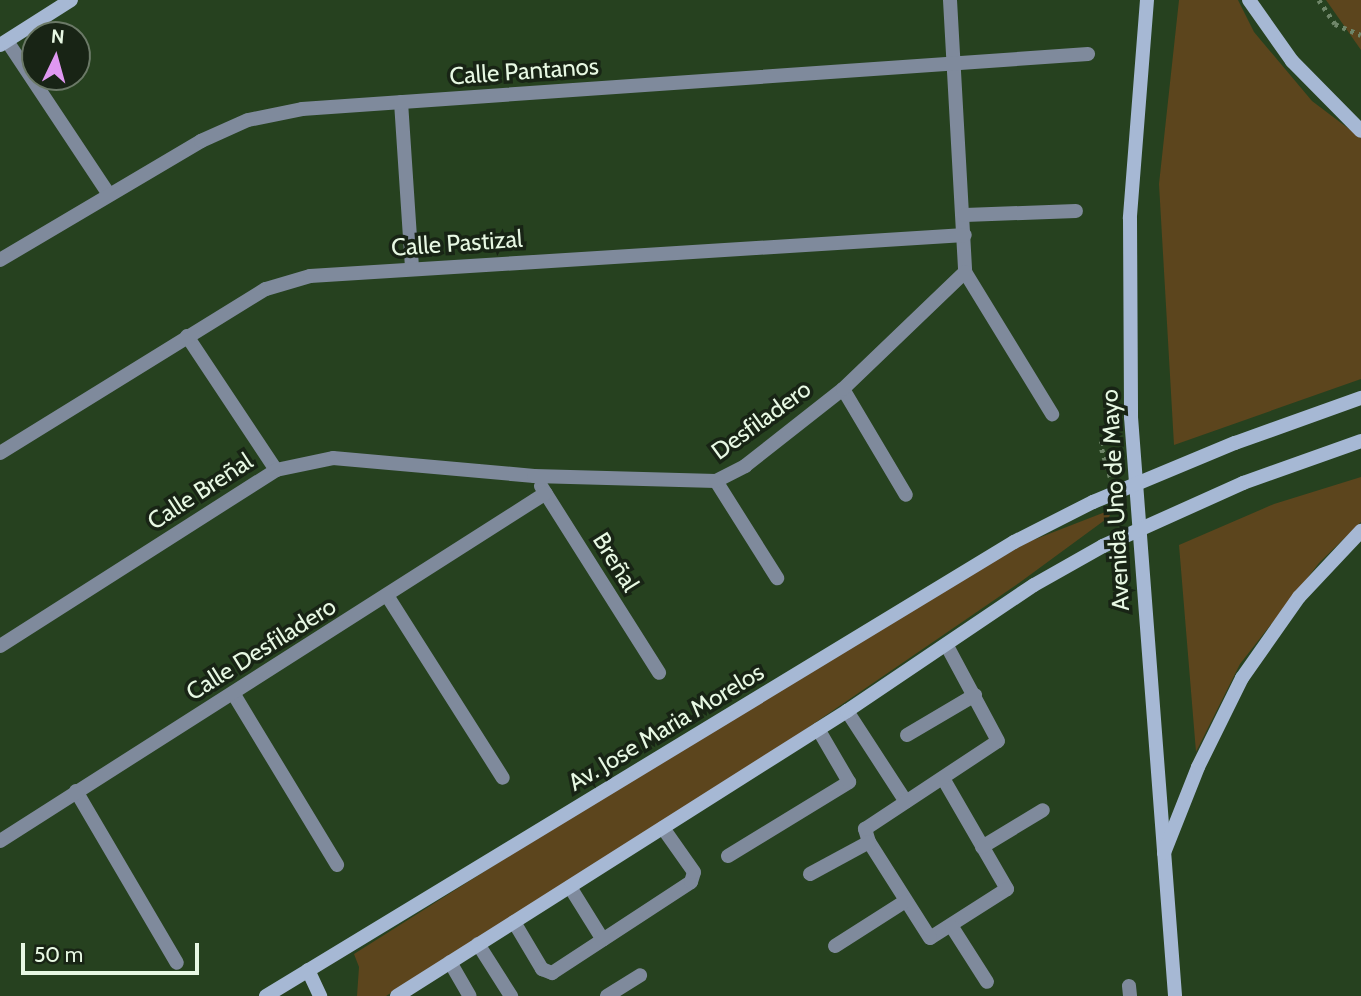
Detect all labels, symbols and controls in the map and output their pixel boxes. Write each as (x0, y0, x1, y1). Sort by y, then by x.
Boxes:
north arrow (21, 21, 91, 91)
text: N (50, 25, 65, 49)
street label: Calle Pantanos (448, 51, 600, 91)
street label: Calle Pastizal (390, 224, 524, 262)
street label: Desfiladero (706, 374, 816, 466)
street label: Avenida Uno de Mayo (1095, 388, 1135, 612)
street label: Calle Breñal (142, 446, 258, 536)
street label: Breñal (587, 527, 645, 597)
street label: Calle Desfiladero (181, 591, 341, 707)
street label: Av. Jose Maria Morelos (563, 657, 769, 797)
scale bar (24, 930, 203, 974)
text: 50 m (34, 942, 83, 967)

